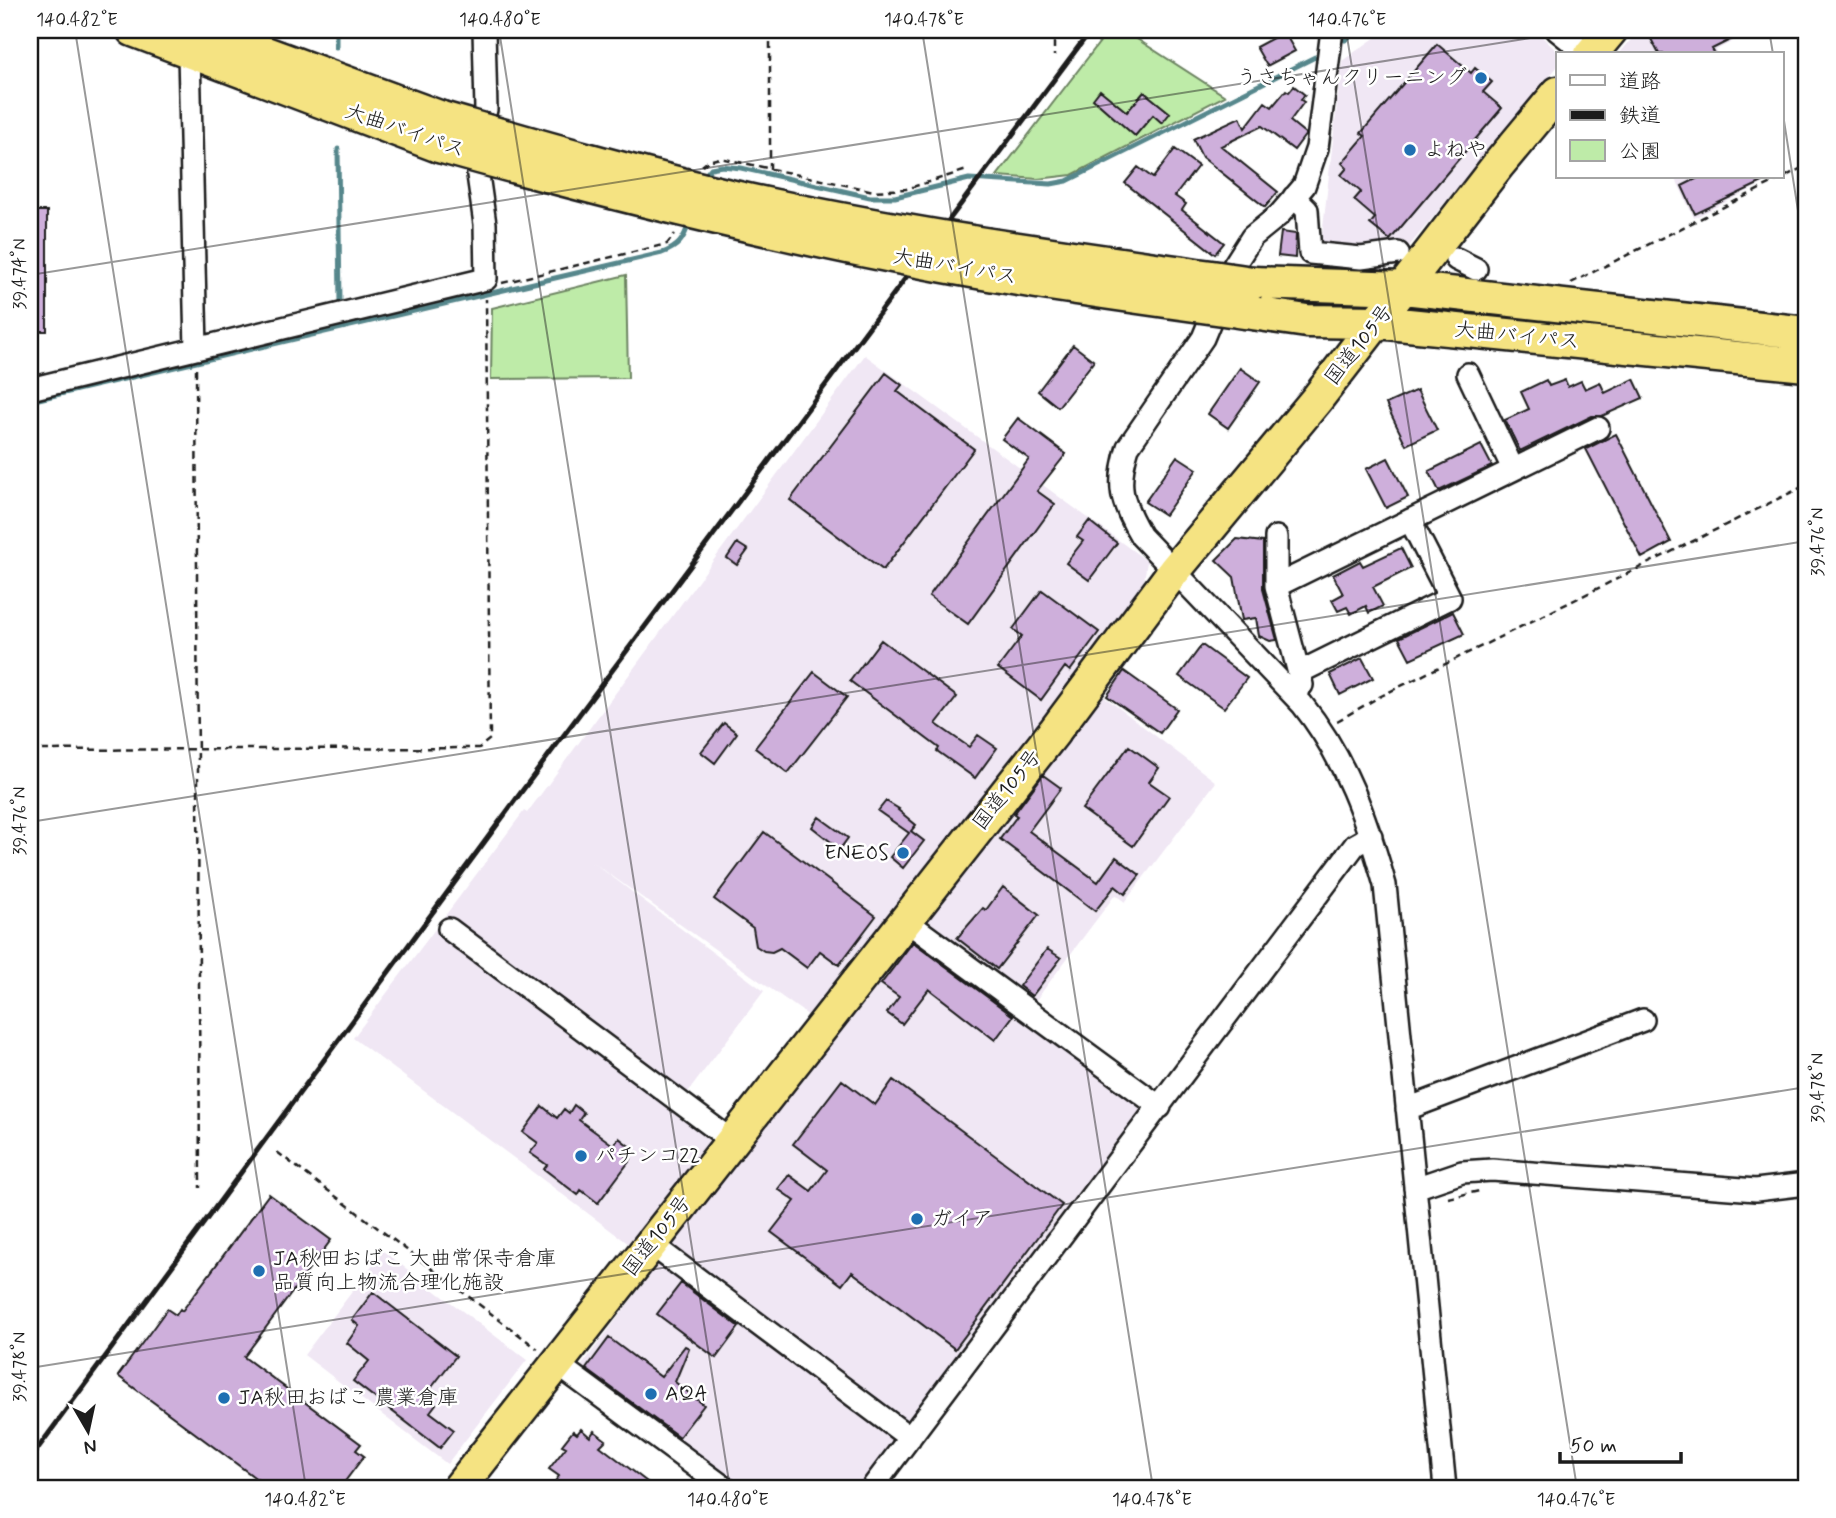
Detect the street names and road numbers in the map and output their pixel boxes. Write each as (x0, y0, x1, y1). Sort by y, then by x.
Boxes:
street label: 大曲バイパス (341, 97, 469, 165)
street label: 大曲バイパス (891, 242, 1019, 292)
street label: 国道105号 (1318, 299, 1400, 391)
street label: 大曲バイパス (1453, 316, 1581, 356)
street label: 国道105号 (966, 744, 1048, 836)
street label: 国道105号 (616, 1190, 698, 1282)

